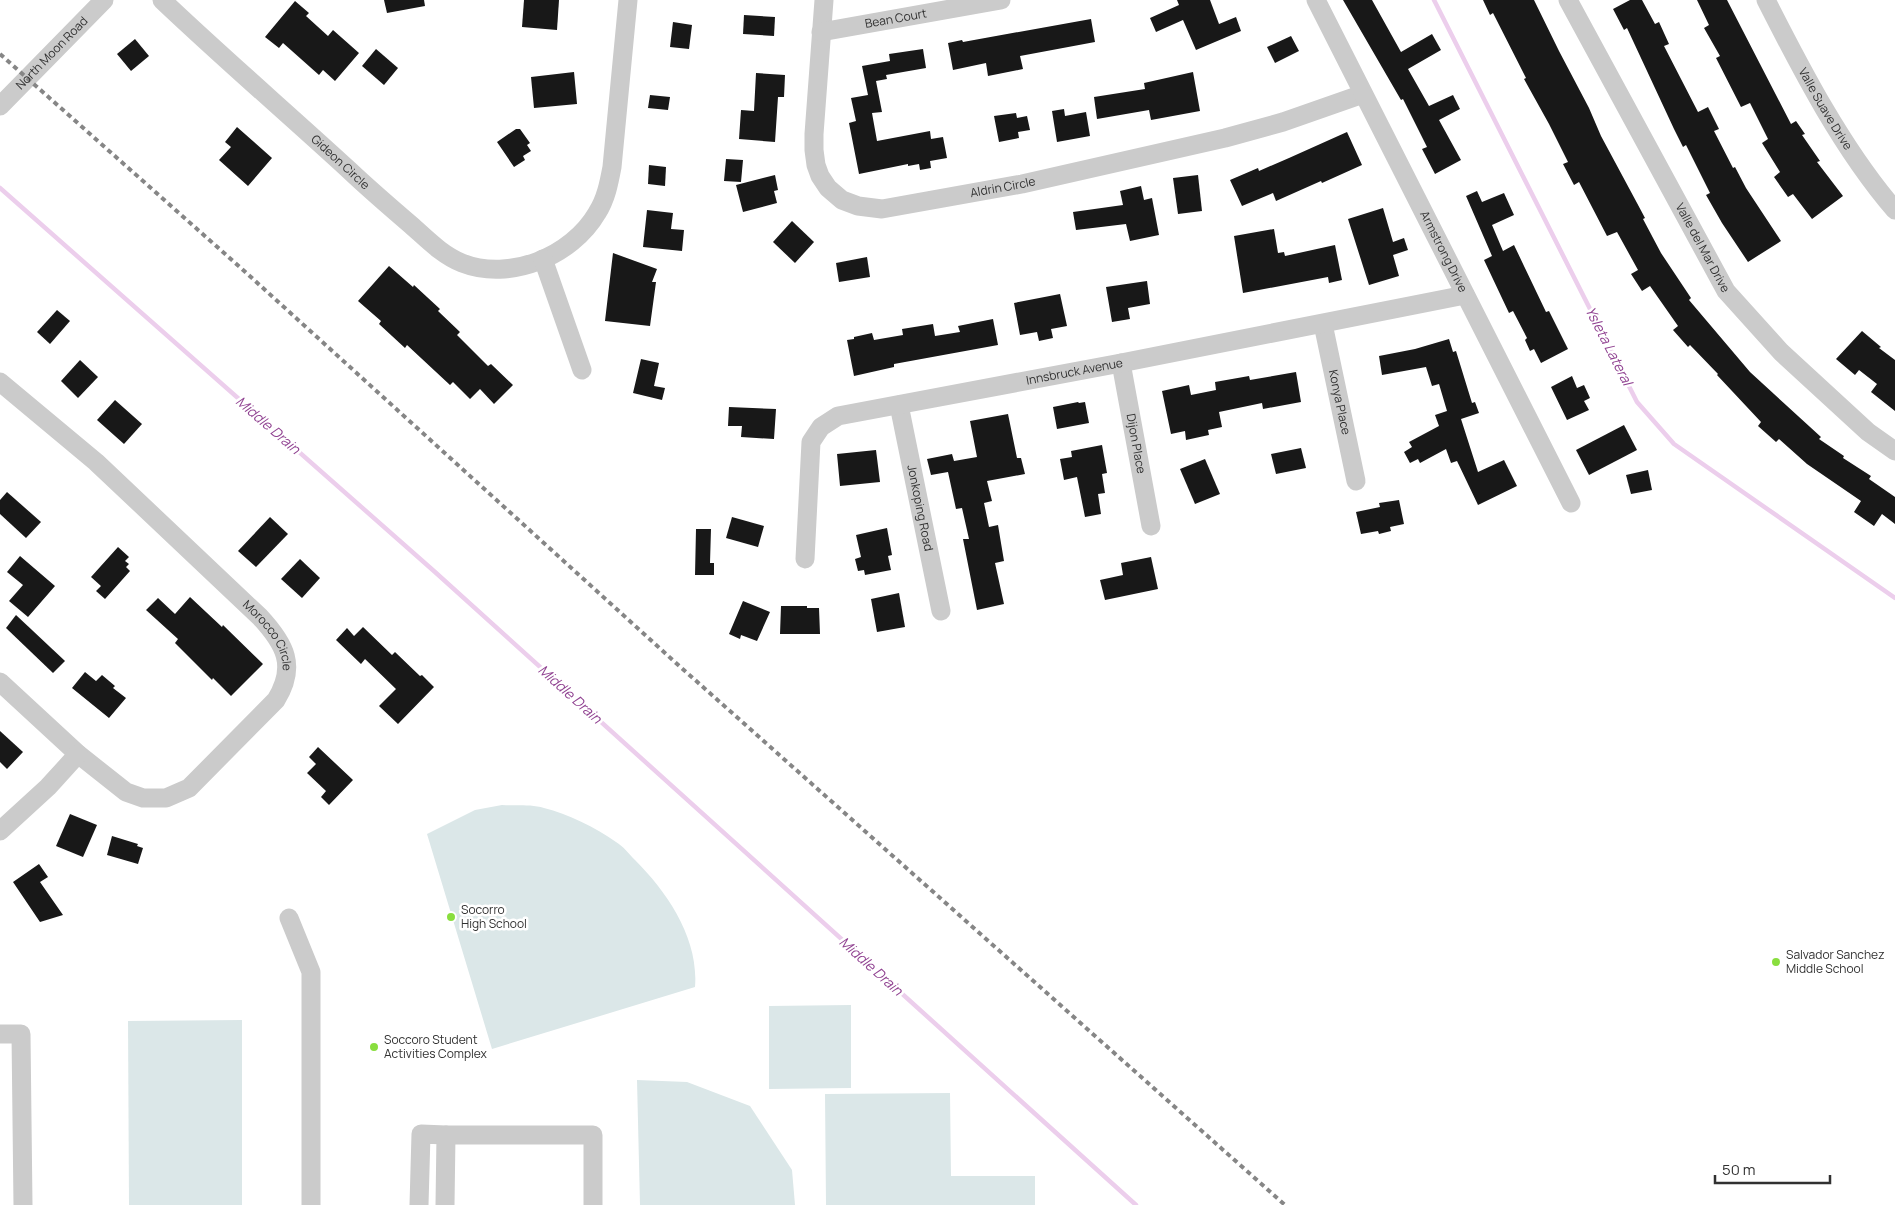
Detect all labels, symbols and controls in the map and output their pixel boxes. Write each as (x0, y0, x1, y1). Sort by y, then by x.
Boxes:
street label: Bean Court (863, 4, 928, 32)
street label: North Moon Road (12, 12, 91, 93)
street label: Valle Suave Drive (1795, 64, 1857, 153)
street label: Gideon Circle (308, 131, 374, 193)
street label: Aldrin Circle (969, 172, 1037, 201)
street label: Valle del Mar Drive (1672, 200, 1734, 295)
street label: Armstrong Drive (1416, 208, 1472, 295)
water label: Ysleta Lateral (1581, 303, 1638, 390)
street label: Innsbruck Avenue (1025, 354, 1124, 389)
street label: Konya Place (1325, 368, 1355, 436)
water label: Middle Drain (232, 391, 305, 458)
street label: Dijon Place (1122, 412, 1150, 475)
street label: Jonkoping Road (903, 463, 938, 553)
street label: Morocco Circle (239, 596, 296, 671)
water label: Middle Drain (534, 660, 607, 728)
place label: Socorro High School (461, 901, 527, 932)
marker: Socorro High School (445, 911, 457, 923)
water label: Middle Drain (835, 932, 908, 1000)
place label: Salvador Sanchez Middle School (1786, 946, 1885, 977)
marker: Salvador Sanchez Middle School (1770, 956, 1782, 968)
place label: Soccoro Student Activities Complex (384, 1031, 488, 1062)
marker: Soccoro Student Activities Complex (368, 1041, 380, 1053)
scale bar (1715, 1152, 1830, 1184)
text: 50 m (1722, 1159, 1756, 1180)

